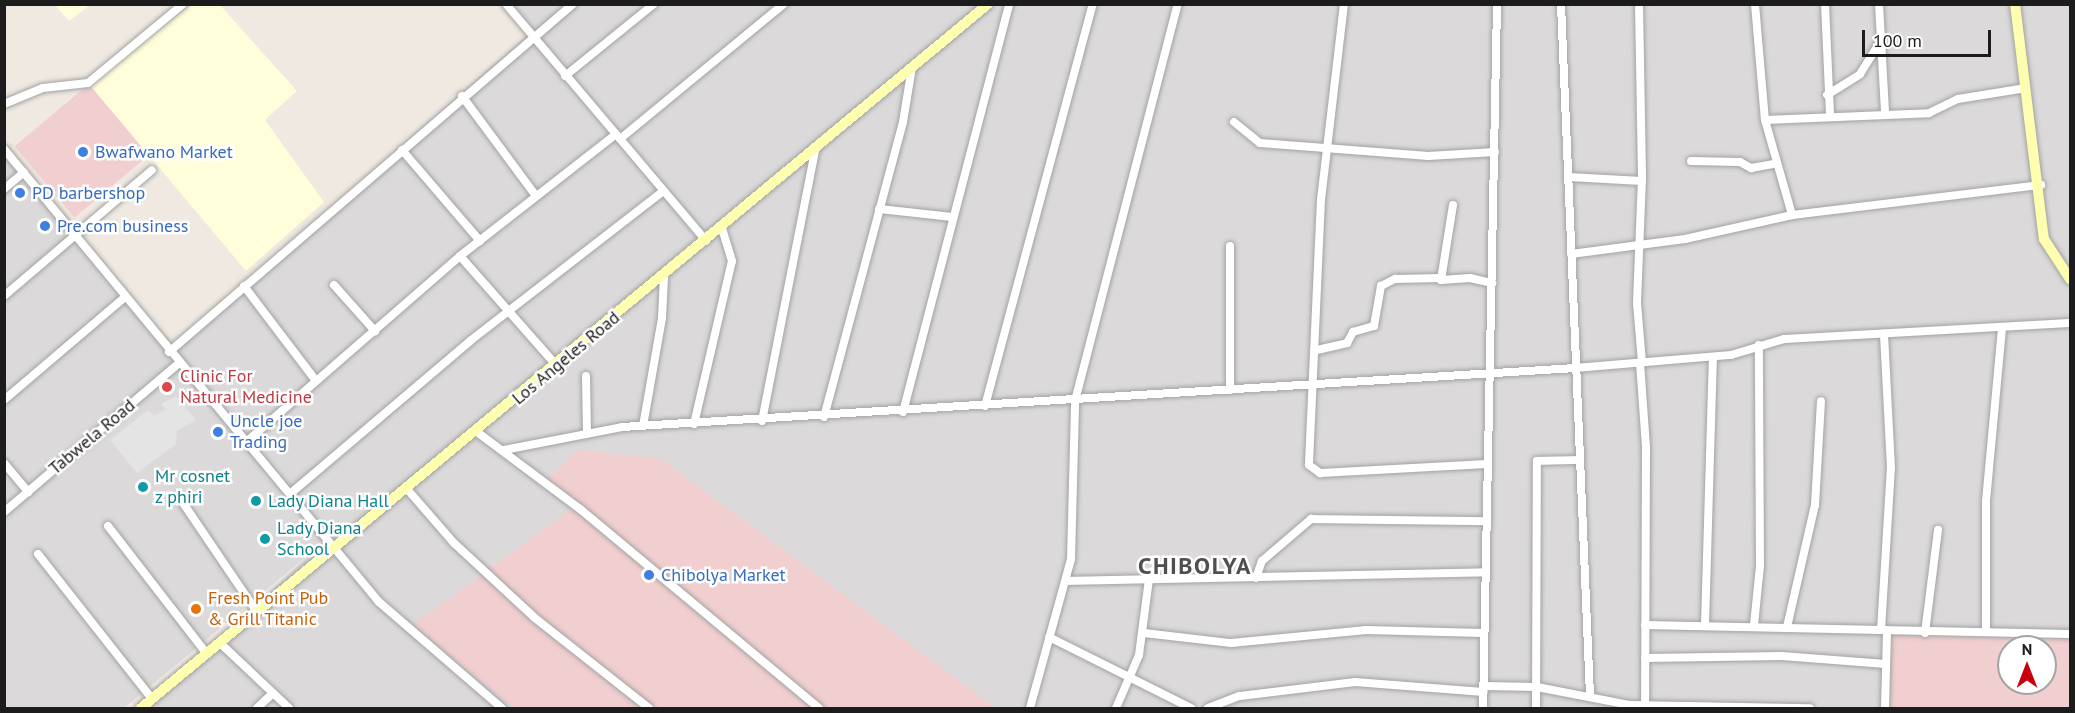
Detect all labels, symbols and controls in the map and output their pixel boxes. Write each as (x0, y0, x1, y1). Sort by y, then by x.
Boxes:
scale bar (1865, 18, 1994, 56)
text: 100 m (1873, 29, 1922, 52)
place label: Bwafwano Market (95, 141, 233, 163)
marker: Bwafwano Market (76, 145, 90, 159)
place label: PD barbershop (32, 182, 145, 204)
marker: PD barbershop (13, 186, 27, 200)
place label: Pre.com business (57, 215, 188, 237)
marker: Pre.com business (38, 219, 52, 233)
street label: Los Angeles Road (508, 307, 624, 409)
place label: Clinic For Natural Medicine (180, 366, 312, 409)
marker: Clinic For Natural Medicine (158, 378, 176, 396)
street label: Tabwela Road (45, 395, 139, 479)
place label: Uncle joe Trading (230, 411, 303, 454)
marker: Uncle joe Trading (211, 425, 225, 439)
place label: Mr cosnet z phiri (155, 466, 230, 508)
marker: Mr cosnet z phiri (136, 480, 150, 494)
place label: Lady Diana Hall (268, 490, 389, 512)
marker: Lady Diana Hall (249, 494, 263, 508)
place label: Lady Diana School (277, 518, 362, 560)
marker: Lady Diana School (258, 532, 272, 546)
district label: CHIBOLYA (1138, 552, 1252, 580)
place label: Chibolya Market (661, 564, 786, 586)
marker: Chibolya Market (642, 568, 656, 582)
place label: Fresh Point Pub & Grill Titanic (208, 588, 328, 630)
marker: Fresh Point Pub & Grill Titanic (189, 602, 203, 616)
north arrow (1997, 635, 2057, 695)
text: N (2022, 639, 2032, 659)

